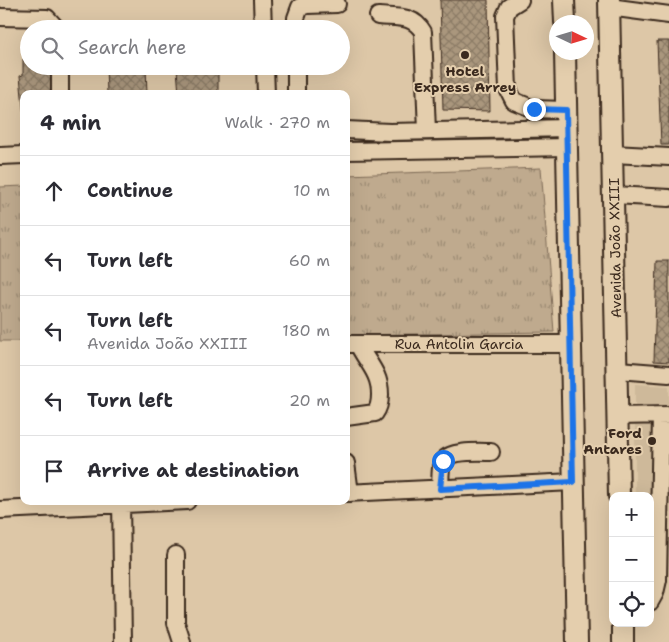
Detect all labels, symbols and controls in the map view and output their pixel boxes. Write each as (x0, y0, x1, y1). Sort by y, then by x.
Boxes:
north arrow (549, 15, 594, 60)
search box (20, 20, 350, 75)
icon: search (38, 34, 66, 62)
text: Search here (78, 35, 187, 60)
marker: Hotel Express Arrey (459, 49, 471, 61)
place label: Hotel Express Arrey (414, 62, 516, 96)
route end (523, 98, 546, 121)
text: 4 min (40, 109, 101, 137)
text: Walk · 270 m (225, 112, 330, 133)
icon: ahead (40, 177, 68, 205)
street label: Avenida João XXIII (605, 177, 625, 318)
text: Continue (87, 178, 173, 203)
text: 10 m (293, 180, 330, 201)
icon: left (40, 247, 68, 275)
text: Turn left (87, 248, 173, 273)
text: 60 m (289, 250, 330, 271)
text: Turn left (87, 308, 173, 333)
icon: left (40, 317, 68, 345)
text: 180 m (282, 320, 330, 341)
text: Avenida João XXIII (87, 333, 247, 354)
street label: Rua Antolin Garcia (395, 335, 524, 353)
icon: left (40, 387, 68, 415)
text: Turn left (87, 388, 173, 413)
text: 20 m (289, 390, 330, 411)
place label: Ford Antares (583, 424, 642, 458)
marker: Ford Antares (646, 435, 658, 447)
route start (432, 450, 455, 473)
icon: arrive (40, 457, 68, 485)
text: Arrive at destination (87, 458, 299, 483)
map controls (609, 492, 654, 627)
button: + (609, 492, 654, 537)
button: − (609, 537, 654, 582)
button: locate (609, 582, 654, 627)

